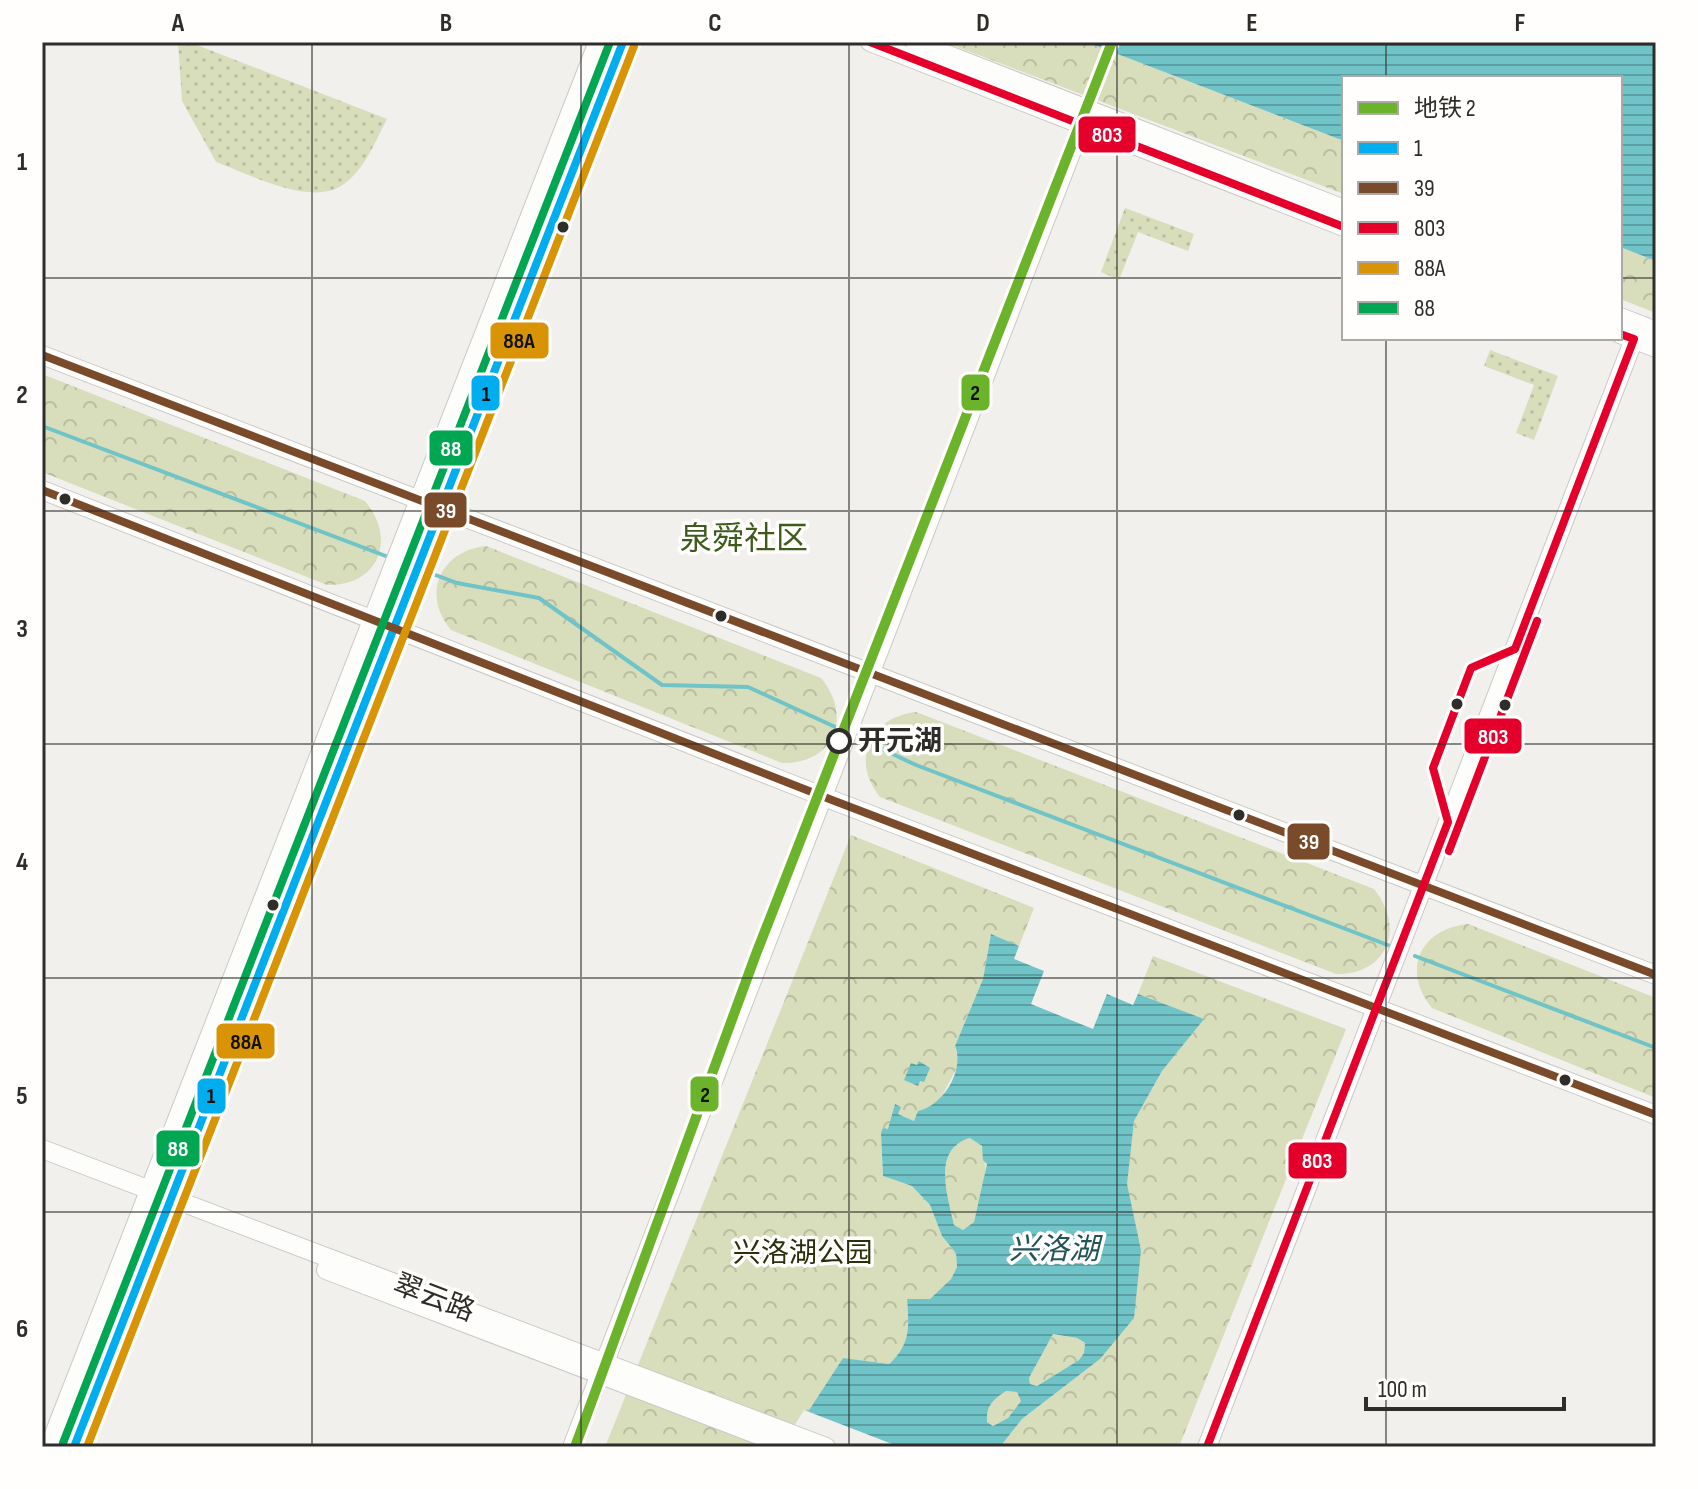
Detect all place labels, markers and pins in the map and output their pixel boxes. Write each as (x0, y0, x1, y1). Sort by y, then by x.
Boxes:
unlabelled marker (555, 219, 571, 235)
unlabelled marker (57, 491, 73, 507)
unlabelled marker (713, 608, 729, 624)
unlabelled marker (1449, 696, 1465, 712)
unlabelled marker (1497, 697, 1513, 713)
place label: 开元湖 (858, 725, 942, 758)
marker: 开元湖 (827, 729, 851, 753)
unlabelled marker (1231, 807, 1247, 823)
unlabelled marker (265, 897, 281, 913)
unlabelled marker (1557, 1072, 1573, 1088)

